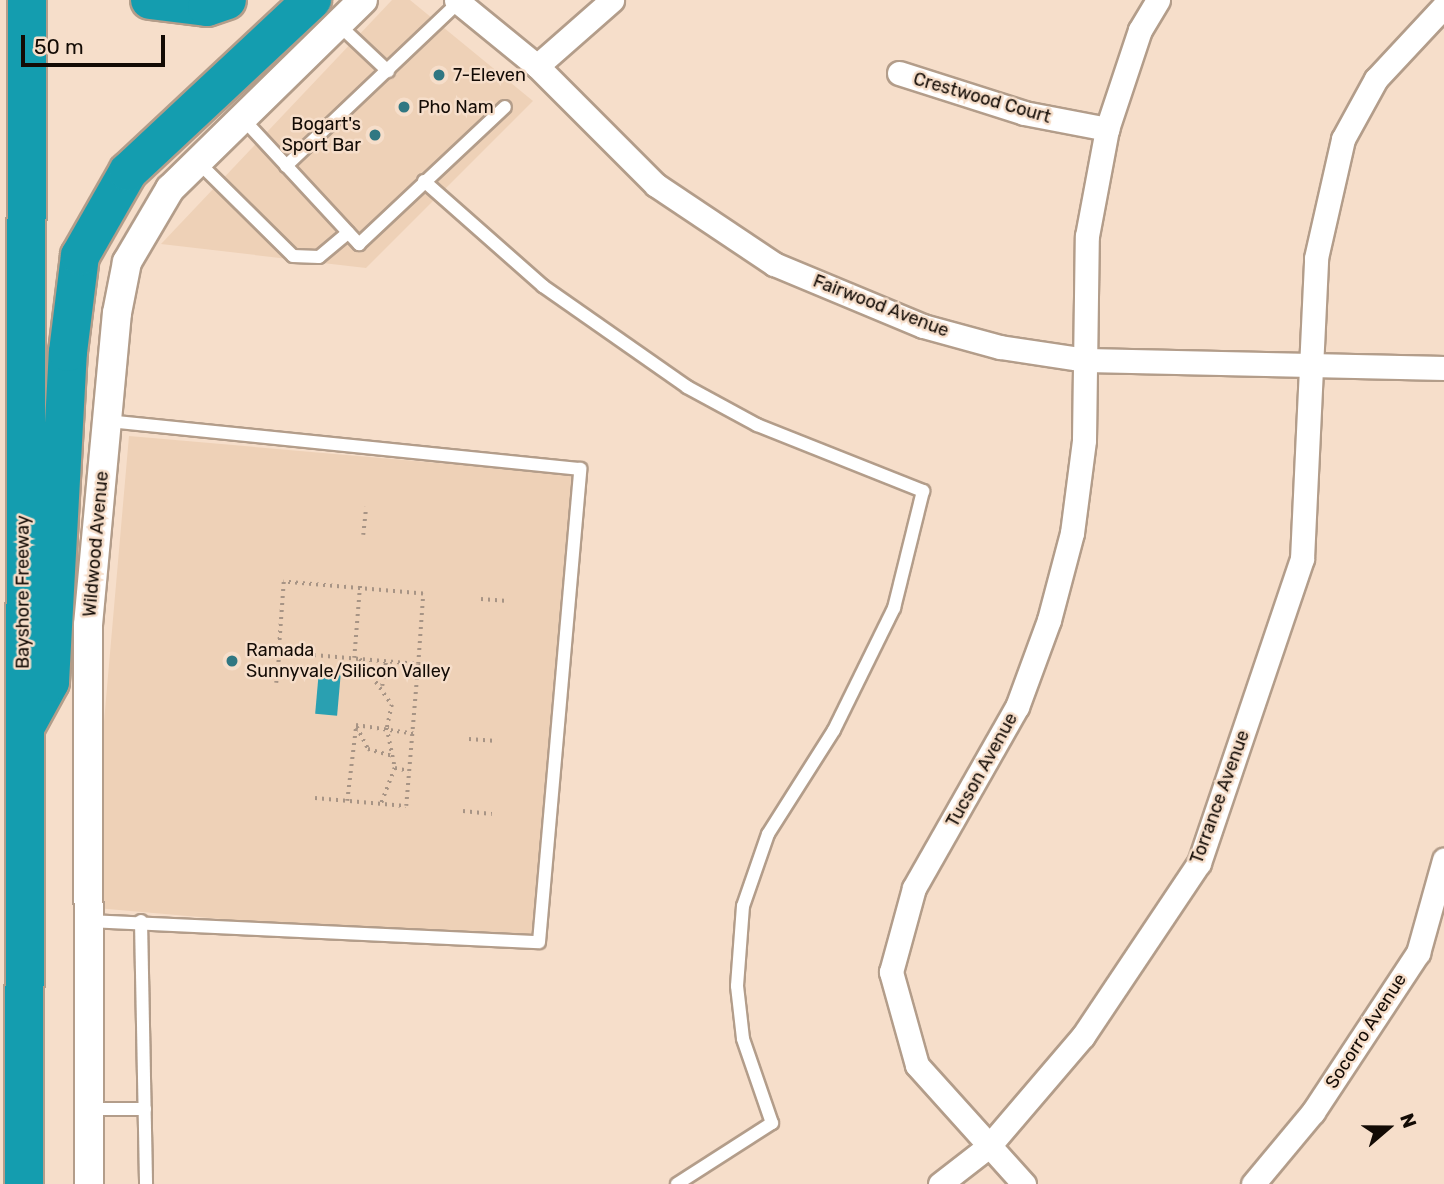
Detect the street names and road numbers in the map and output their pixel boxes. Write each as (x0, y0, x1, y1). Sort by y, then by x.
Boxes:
street label: Crestwood Court (911, 68, 1053, 128)
street label: Fairwood Avenue (810, 270, 952, 342)
street label: Wildwood Avenue (79, 470, 113, 618)
street label: Bayshore Freeway (12, 515, 34, 669)
street label: Tucson Avenue (942, 709, 1022, 831)
street label: Torrance Avenue (1186, 727, 1254, 867)
street label: Socorro Avenue (1321, 969, 1411, 1093)

